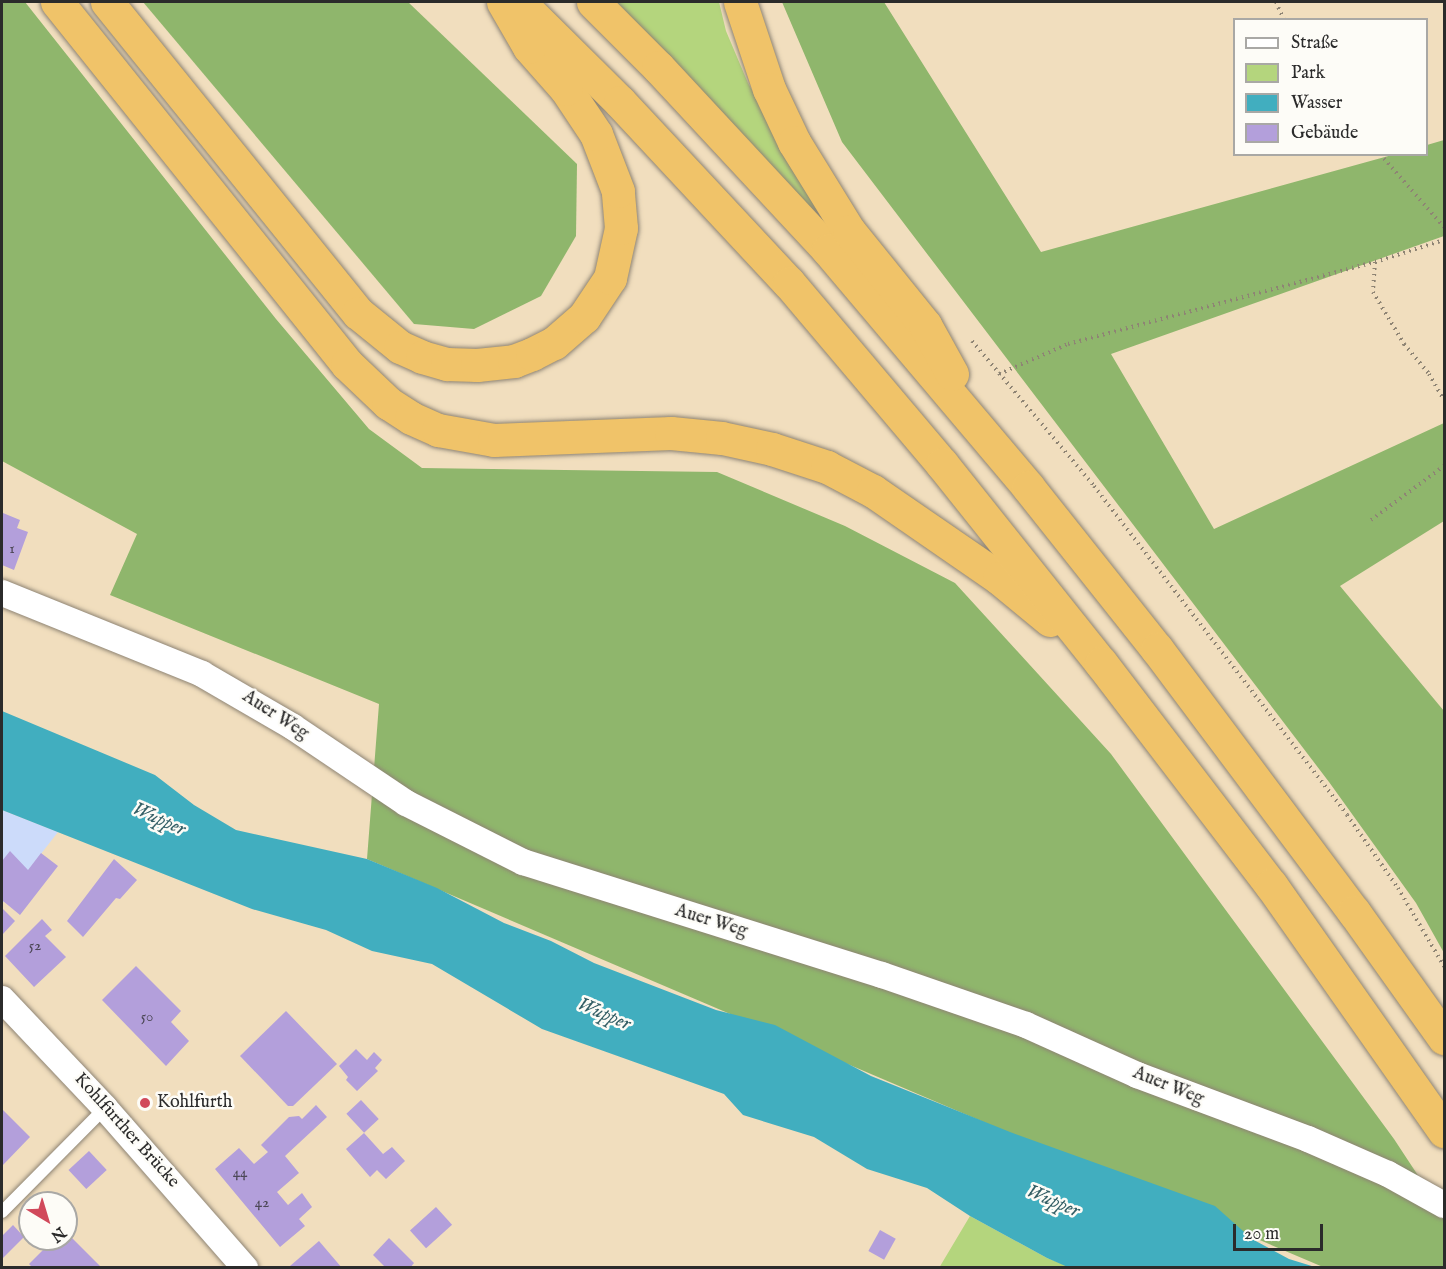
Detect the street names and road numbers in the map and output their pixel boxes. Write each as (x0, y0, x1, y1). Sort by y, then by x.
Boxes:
street label: Auer Weg (238, 687, 312, 745)
street label: Auer Weg (672, 901, 750, 943)
street label: Auer Weg (1129, 1063, 1207, 1111)
street label: Kohlfurther Brücke (69, 1069, 183, 1193)

